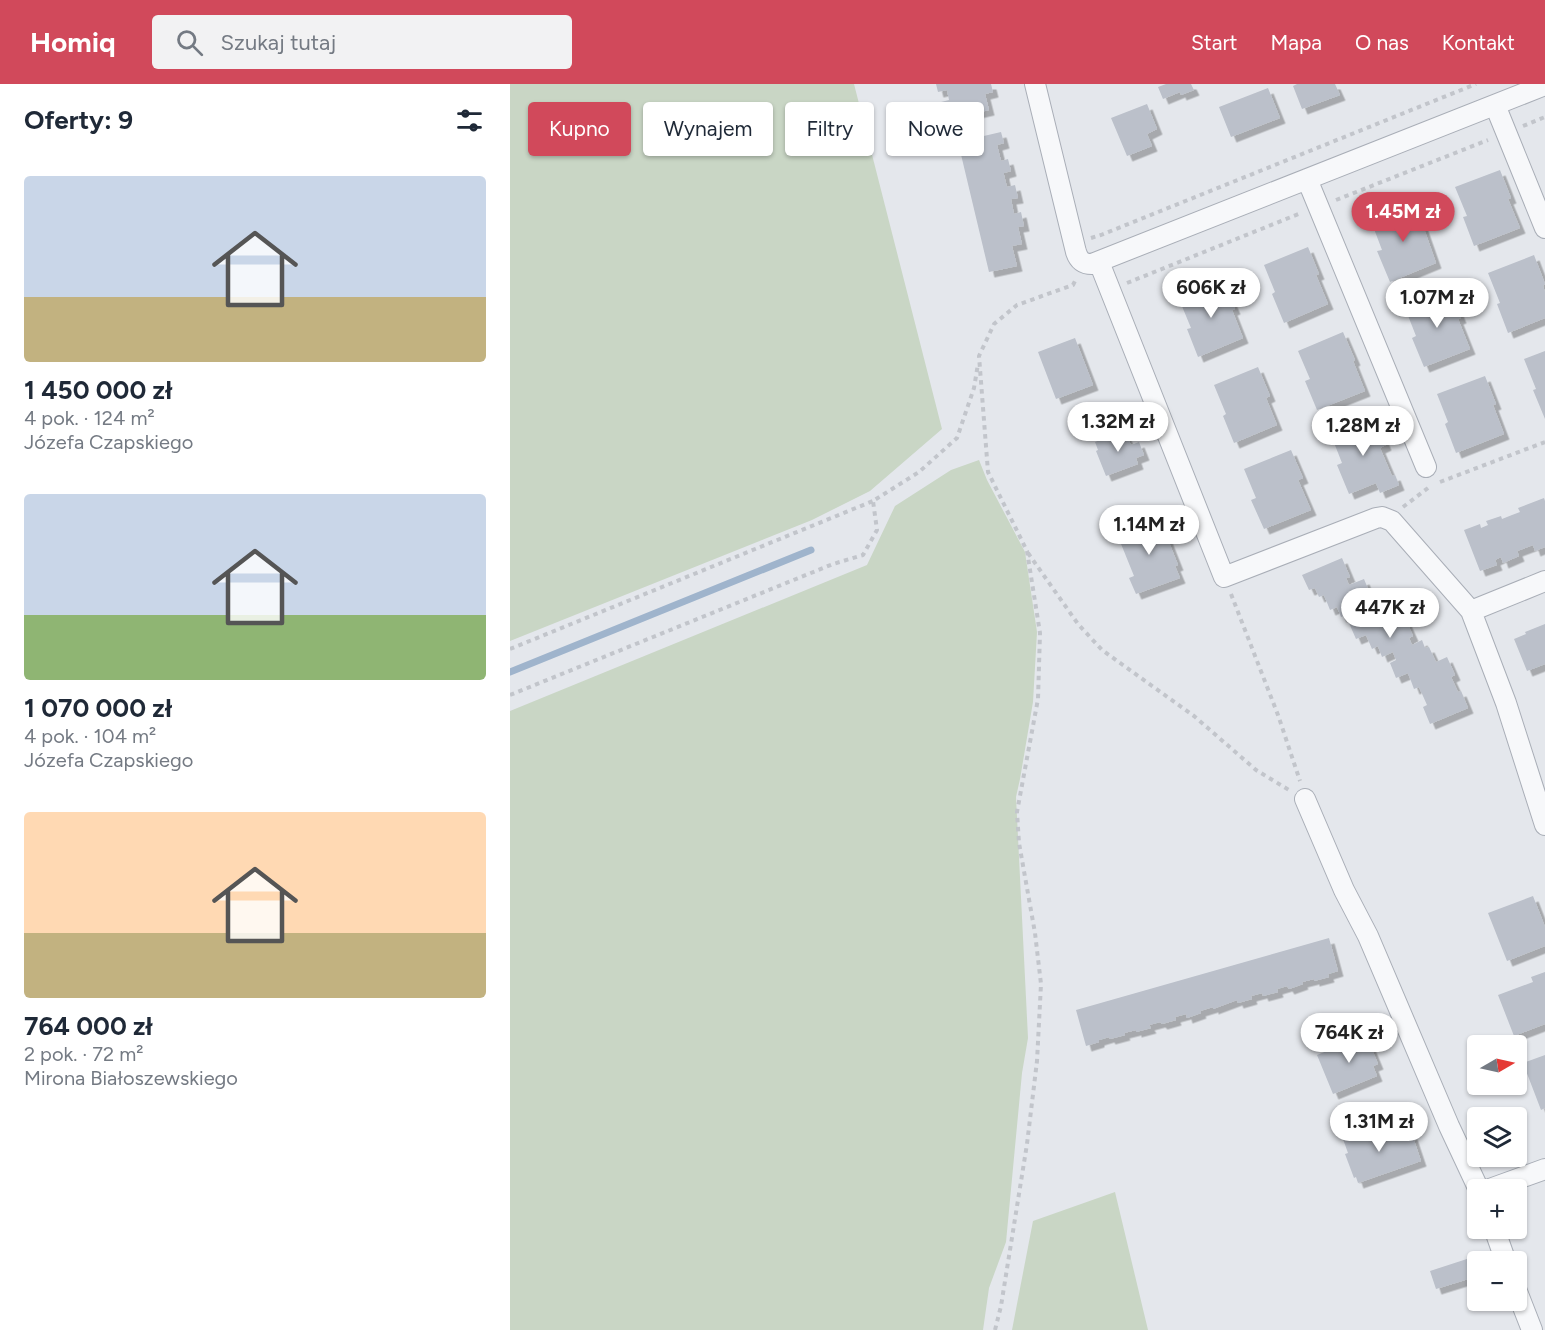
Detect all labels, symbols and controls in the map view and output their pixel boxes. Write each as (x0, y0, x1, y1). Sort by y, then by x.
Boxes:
search box (152, 15, 572, 69)
text: Homiq (30, 25, 116, 59)
icon: search (173, 26, 206, 59)
text: Szukaj tutaj (221, 29, 336, 56)
text: Start (1191, 30, 1237, 55)
text: Mapa (1270, 30, 1322, 55)
text: O nas (1355, 30, 1409, 55)
text: Kontakt (1442, 30, 1515, 55)
chip: Kupno (528, 102, 631, 156)
chip: Wynajem (643, 102, 773, 156)
chip: Filtry (785, 102, 874, 156)
chip: Nowe (886, 102, 984, 156)
text: Oferty: 9 (24, 104, 133, 136)
icon: filters (453, 104, 486, 137)
pin: 1.45M zł (1341, 192, 1465, 243)
text: 1.45M zł (1366, 199, 1440, 223)
icon: home (201, 215, 309, 323)
pin: 606K zł (1156, 268, 1266, 319)
text: 606K zł (1176, 275, 1246, 299)
pin: 1.07M zł (1375, 278, 1499, 329)
text: 1.07M zł (1400, 285, 1474, 309)
text: 1 450 000 zł (24, 374, 172, 406)
pin: 1.32M zł (1056, 402, 1180, 453)
text: 4 pok. · 124 m² (24, 406, 155, 430)
pin: 1.28M zł (1301, 406, 1425, 457)
text: 1.32M zł (1081, 409, 1155, 433)
text: 1.28M zł (1326, 413, 1400, 437)
text: Józefa Czapskiego (24, 430, 193, 454)
pin: 1.14M zł (1087, 505, 1211, 556)
text: 1.14M zł (1113, 512, 1185, 536)
icon: home (201, 533, 309, 641)
pin: 447K zł (1335, 588, 1445, 639)
text: 447K zł (1355, 595, 1425, 619)
text: 1 070 000 zł (24, 692, 172, 724)
text: 4 pok. · 104 m² (24, 724, 156, 748)
text: Józefa Czapskiego (24, 748, 193, 772)
icon: home (201, 851, 309, 959)
text: 764 000 zł (24, 1010, 153, 1042)
pin: 764K zł (1294, 1013, 1404, 1064)
text: 764K zł (1315, 1020, 1383, 1044)
north arrow (1467, 1035, 1527, 1095)
map controls (1467, 1035, 1527, 1311)
text: 2 pok. · 72 m² (24, 1042, 143, 1066)
text: Mirona Białoszewskiego (24, 1066, 238, 1090)
pin: 1.31M zł (1317, 1102, 1441, 1153)
button: layers (1467, 1107, 1527, 1167)
text: 1.31M zł (1344, 1109, 1414, 1133)
button: + (1467, 1179, 1527, 1239)
button: − (1467, 1251, 1527, 1311)

